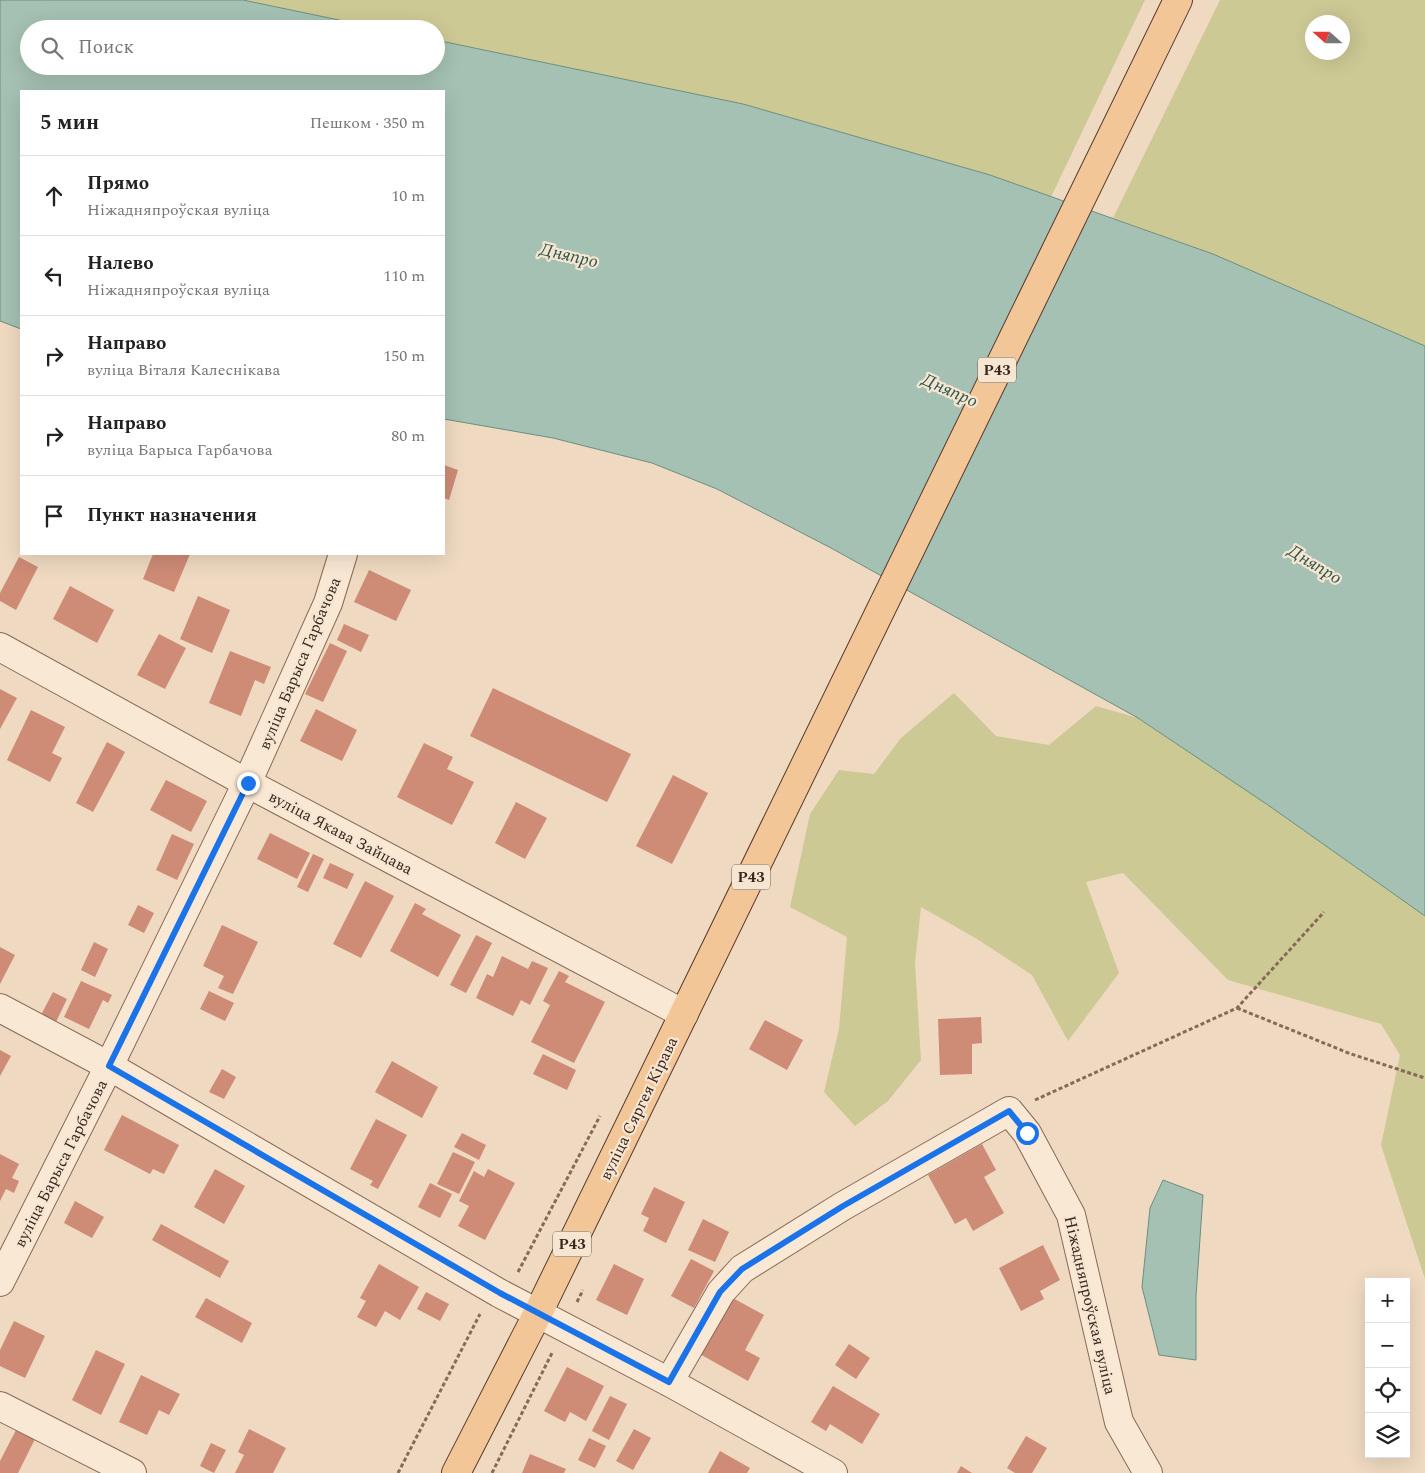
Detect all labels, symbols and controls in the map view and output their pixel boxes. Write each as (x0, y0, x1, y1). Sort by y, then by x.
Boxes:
north arrow (1305, 15, 1350, 60)
search box (20, 20, 445, 75)
text: Поиск (78, 33, 134, 62)
icon: search (38, 34, 66, 62)
text: 5 мин (40, 107, 99, 139)
text: Пешком · 350 m (310, 111, 425, 135)
text: Прямо (87, 169, 149, 198)
icon: ahead (40, 182, 68, 210)
text: 10 m (391, 184, 425, 208)
text: Ніжадняпроўская вуліца (87, 198, 270, 222)
water label: Дняпро (536, 235, 601, 275)
text: Налево (87, 249, 154, 278)
icon: left (40, 262, 68, 290)
text: 110 m (383, 264, 425, 288)
text: Ніжадняпроўская вуліца (87, 278, 270, 302)
text: Направо (87, 329, 166, 358)
icon: right (40, 342, 68, 370)
text: 150 m (383, 344, 425, 368)
text: вуліца Віталя Калеснікава (87, 358, 280, 382)
road number: Р43 (978, 358, 1016, 382)
water label: Дняпро (916, 366, 982, 415)
text: Направо (87, 409, 166, 438)
icon: right (40, 422, 68, 450)
text: 80 m (391, 424, 425, 448)
text: вуліца Барыса Гарбачова (87, 438, 273, 462)
text: Пункт назначения (87, 501, 257, 530)
icon: arrive (40, 502, 68, 530)
water label: Дняпро (1281, 537, 1347, 591)
street label: вуліца Барыса Гарбачова (253, 573, 347, 753)
route end (237, 772, 260, 795)
street label: вуліца Якава Зайцава (264, 785, 417, 881)
road number: Р43 (732, 864, 770, 890)
street label: вуліца Сяргея Кірава (594, 1032, 684, 1184)
street label: вуліца Барыса Гарбачова (8, 1075, 114, 1252)
route start (1016, 1122, 1039, 1145)
street label: Ніжадняпроўская вуліца (1058, 1213, 1122, 1397)
road number: Р43 (553, 1232, 591, 1256)
map controls (1365, 1278, 1410, 1458)
button: + (1365, 1278, 1410, 1323)
button: − (1365, 1323, 1410, 1368)
button: locate (1365, 1368, 1410, 1413)
button: layers (1365, 1413, 1410, 1458)

